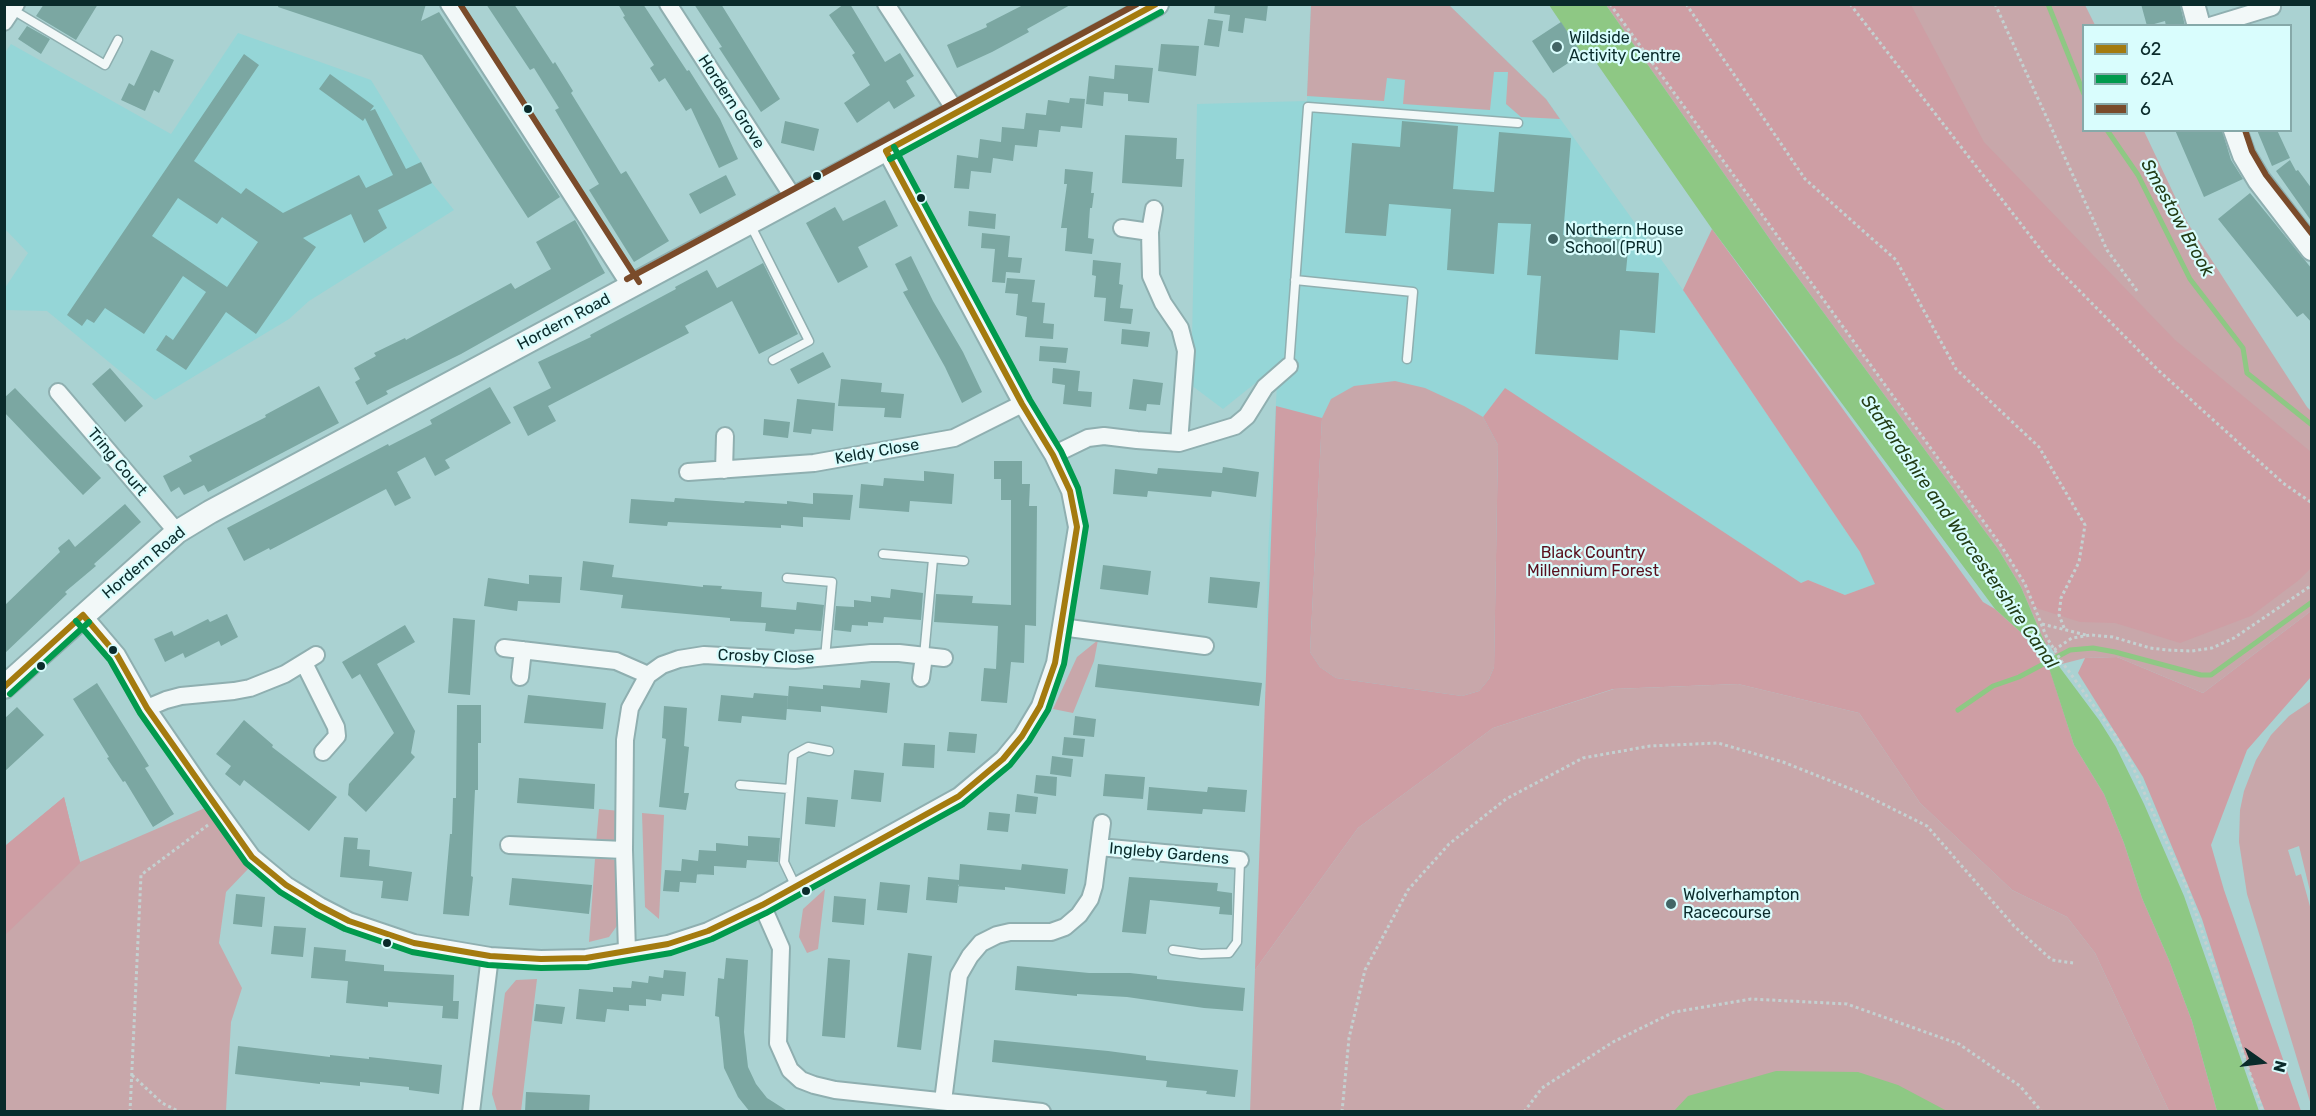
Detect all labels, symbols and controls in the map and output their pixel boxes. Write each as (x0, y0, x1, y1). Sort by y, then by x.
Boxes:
legend (2082, 24, 2292, 132)
place label: Wildside Activity Centre (1569, 28, 1681, 66)
text: 62 (2140, 38, 2161, 60)
marker: Wildside Activity Centre (1550, 40, 1564, 54)
street label: Hordern Grove (694, 52, 768, 152)
text: 62A (2140, 68, 2173, 90)
text: 6 (2140, 98, 2151, 120)
unlabelled marker (522, 103, 534, 115)
water label: Smestow Brook (2136, 155, 2218, 281)
unlabelled marker (811, 170, 823, 182)
unlabelled marker (915, 192, 927, 204)
place label: Northern House School (PRU) (1565, 220, 1683, 258)
marker: Northern House School (PRU) (1546, 232, 1560, 246)
street label: Hordern Road (514, 289, 614, 355)
water label: Staffordshire and Worcestershire Canal (1856, 391, 2062, 673)
street label: Tring Court (83, 424, 151, 500)
street label: Keldy Close (833, 435, 921, 469)
street label: Hordern Road (99, 523, 189, 603)
park label: Black Country Millennium Forest (1527, 543, 1659, 581)
unlabelled marker (107, 644, 119, 656)
street label: Crosby Close (717, 646, 815, 668)
unlabelled marker (35, 660, 47, 672)
street label: Ingleby Gardens (1108, 839, 1230, 869)
unlabelled marker (800, 885, 812, 897)
place label: Wolverhampton Racecourse (1683, 885, 1800, 923)
marker: Wolverhampton Racecourse (1664, 897, 1678, 911)
unlabelled marker (381, 937, 393, 949)
north arrow (2232, 1032, 2292, 1092)
text: N (2269, 1059, 2291, 1074)

